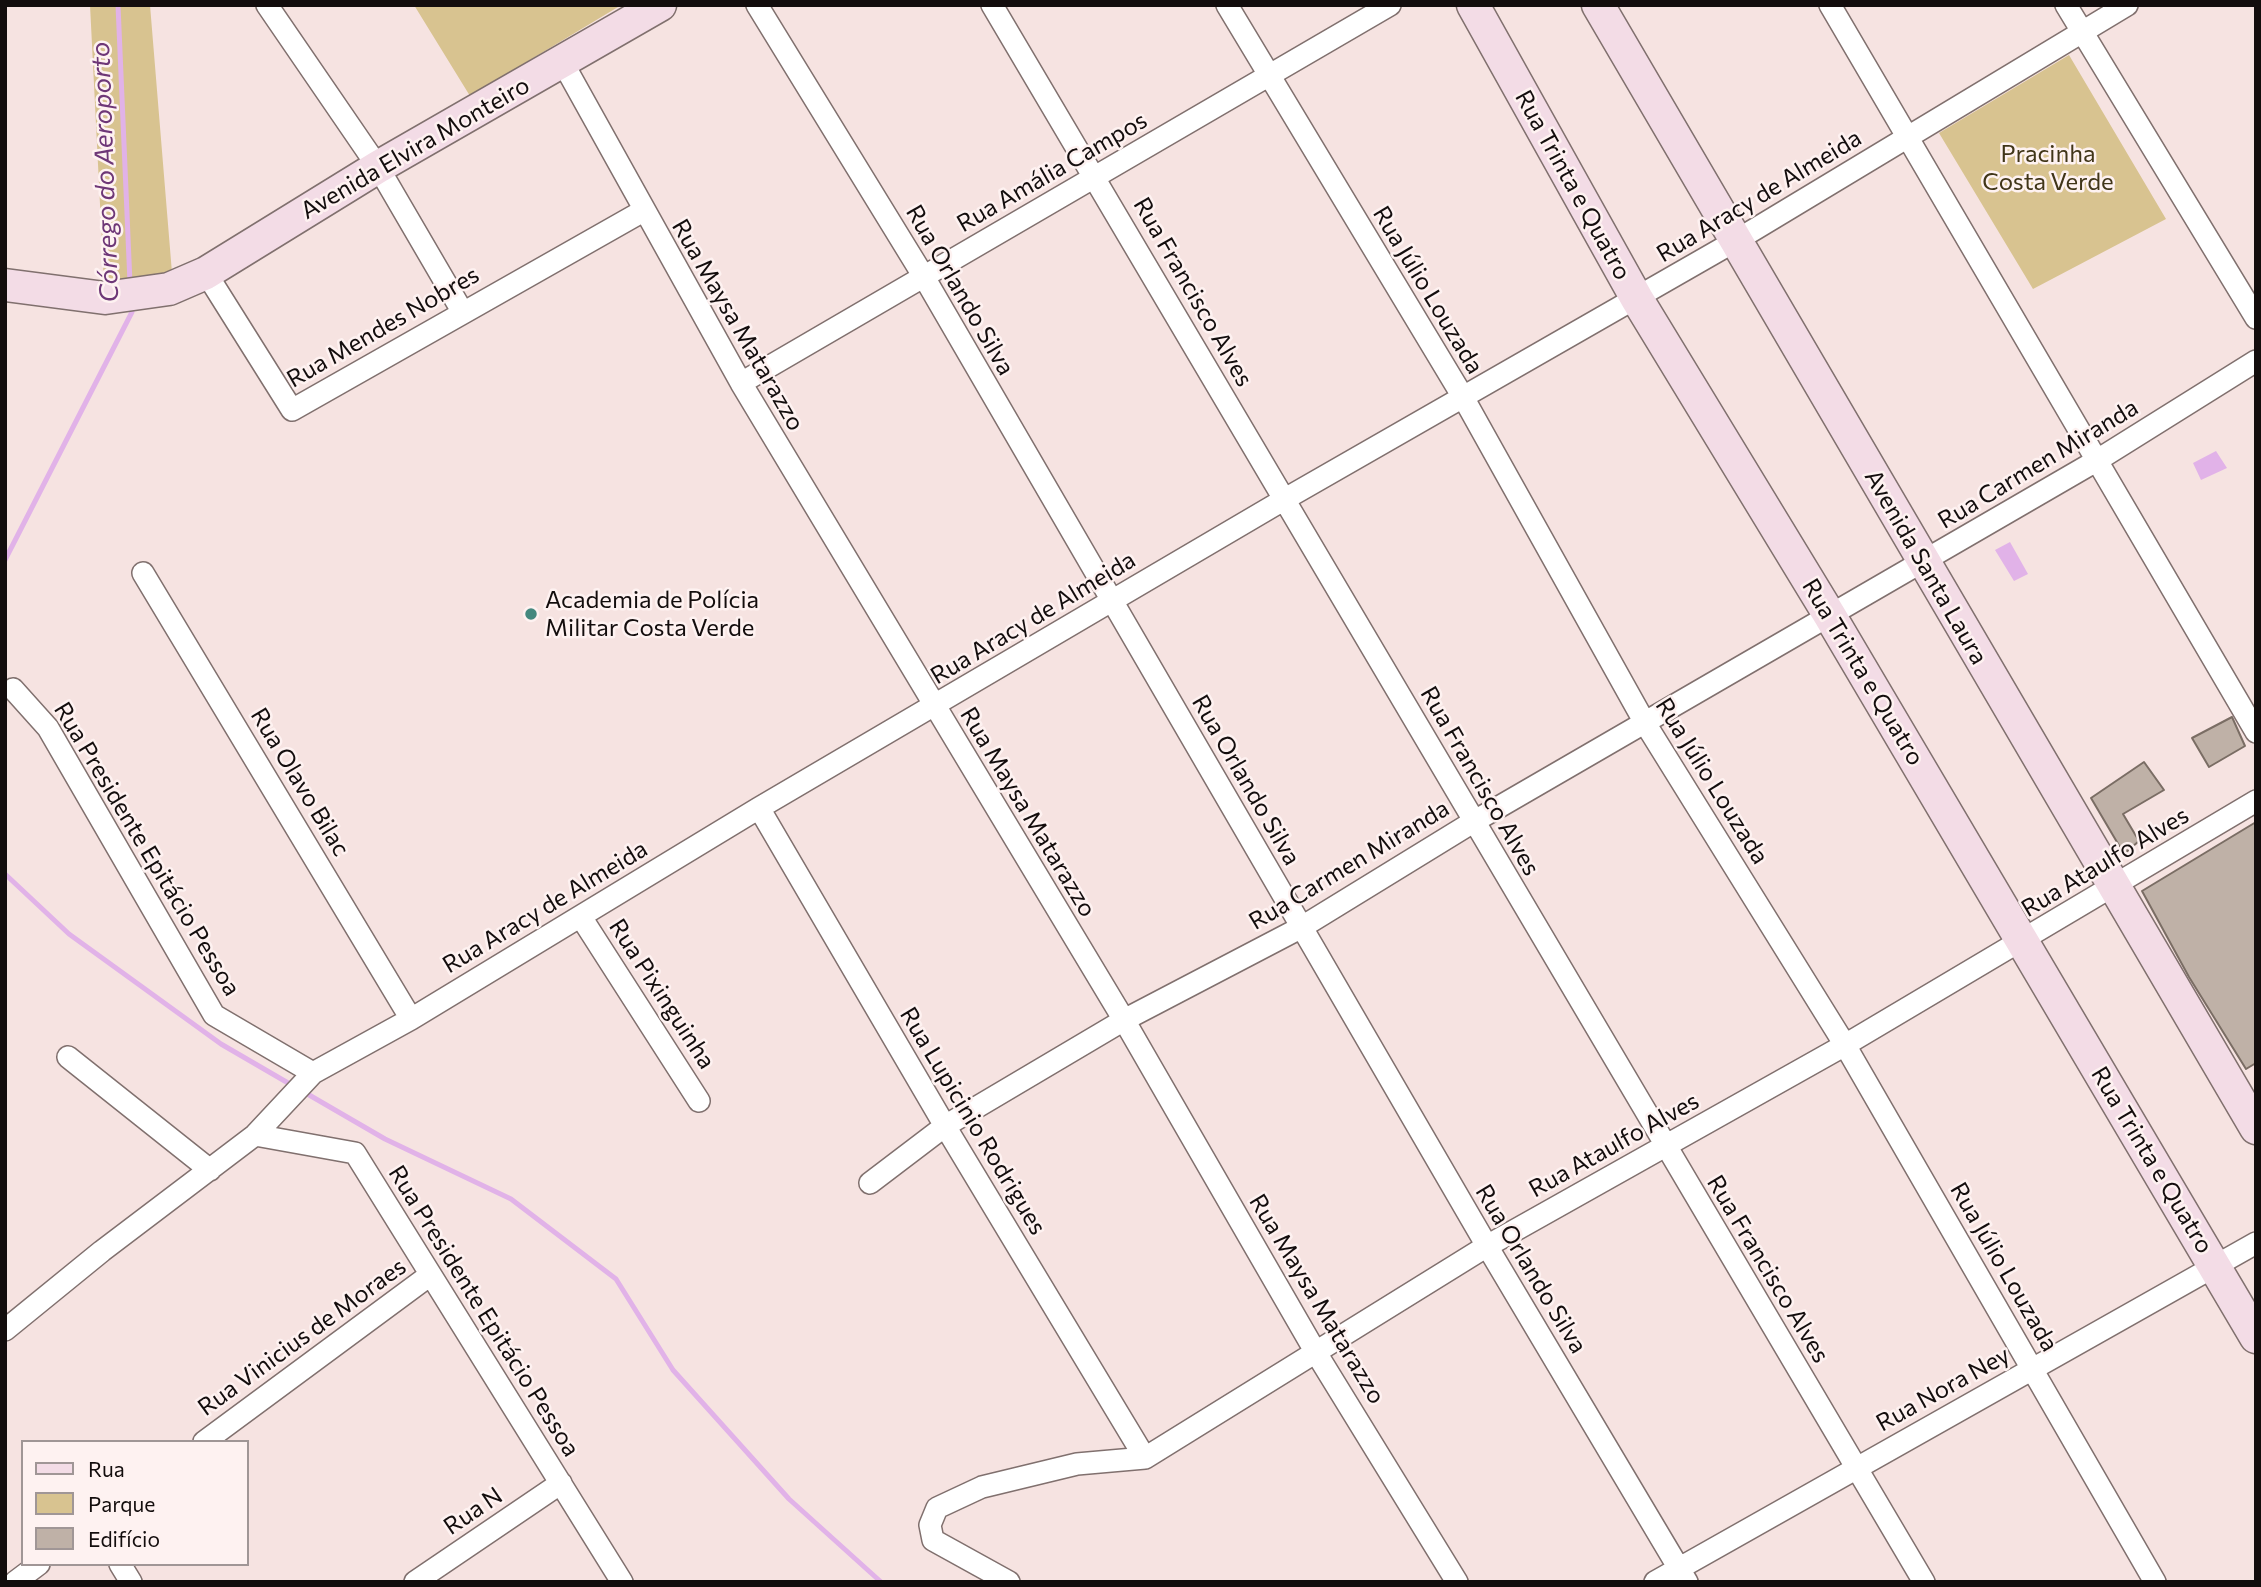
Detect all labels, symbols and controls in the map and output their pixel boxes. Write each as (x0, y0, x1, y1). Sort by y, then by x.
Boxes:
water label: Córrego do Aeroporto (85, 41, 125, 303)
street label: Avenida Elvira Monteiro (295, 71, 535, 225)
street label: Rua Trinta e Quatro (1509, 85, 1637, 285)
street label: Rua Amália Campos (952, 106, 1152, 238)
street label: Rua Aracy de Almeida (1651, 123, 1867, 269)
park label: Pracinha Costa Verde (1982, 140, 2114, 196)
street label: Rua Francisco Alves (1127, 192, 1259, 392)
street label: Rua Orlando Silva (900, 200, 1020, 380)
street label: Rua Júlio Louzada (1367, 201, 1489, 379)
street label: Rua Maysa Matarazzo (666, 214, 810, 436)
street label: Rua Mendes Nobres (282, 260, 484, 394)
street label: Rua Carmen Miranda (1933, 393, 2143, 535)
street label: Avenida Santa Laura (1859, 465, 1993, 669)
street label: Rua Aracy de Almeida (925, 545, 1141, 691)
street label: Rua Trinta e Quatro (1796, 573, 1930, 771)
place label: Academia de Polícia Militar Costa Verde (545, 586, 759, 642)
marker: Academia de Polícia Militar Costa Verde (523, 606, 539, 622)
street label: Rua Francisco Alves (1414, 681, 1546, 881)
street label: Rua Orlando Silva (1186, 690, 1306, 870)
street label: Rua Júlio Louzada (1649, 693, 1775, 869)
street label: Rua Presidente Epitácio Pessoa (48, 697, 246, 1001)
street label: Rua Maysa Matarazzo (954, 702, 1102, 922)
street label: Rua Olavo Bilac (245, 703, 355, 861)
street label: Rua Carmen Miranda (1244, 794, 1454, 936)
street label: Rua Ataulfo Alves (2016, 801, 2194, 923)
street label: Rua Aracy de Almeida (437, 834, 653, 980)
street label: Rua Pixinguinha (603, 914, 721, 1074)
street label: Rua Lupicinio Rodrigues (894, 1002, 1052, 1240)
street label: Rua Trinta e Quatro (2085, 1061, 2219, 1259)
street label: Rua Ataulfo Alves (1524, 1086, 1704, 1204)
street label: Rua Presidente Epitácio Pessoa (382, 1160, 586, 1462)
street label: Rua Francisco Alves (1701, 1170, 1835, 1368)
street label: Rua Júlio Louzada (1944, 1177, 2064, 1357)
street label: Rua Orlando Silva (1469, 1179, 1593, 1359)
street label: Rua Maysa Matarazzo (1243, 1189, 1391, 1409)
street label: Rua Vinicius de Moraes (192, 1252, 412, 1422)
street label: Rua Nora Ney (1871, 1340, 2015, 1438)
legend (21, 1440, 248, 1566)
text: Rua (88, 1456, 125, 1481)
street label: Rua N (438, 1481, 508, 1541)
text: Parque (88, 1491, 155, 1516)
text: Edifício (88, 1526, 160, 1551)

